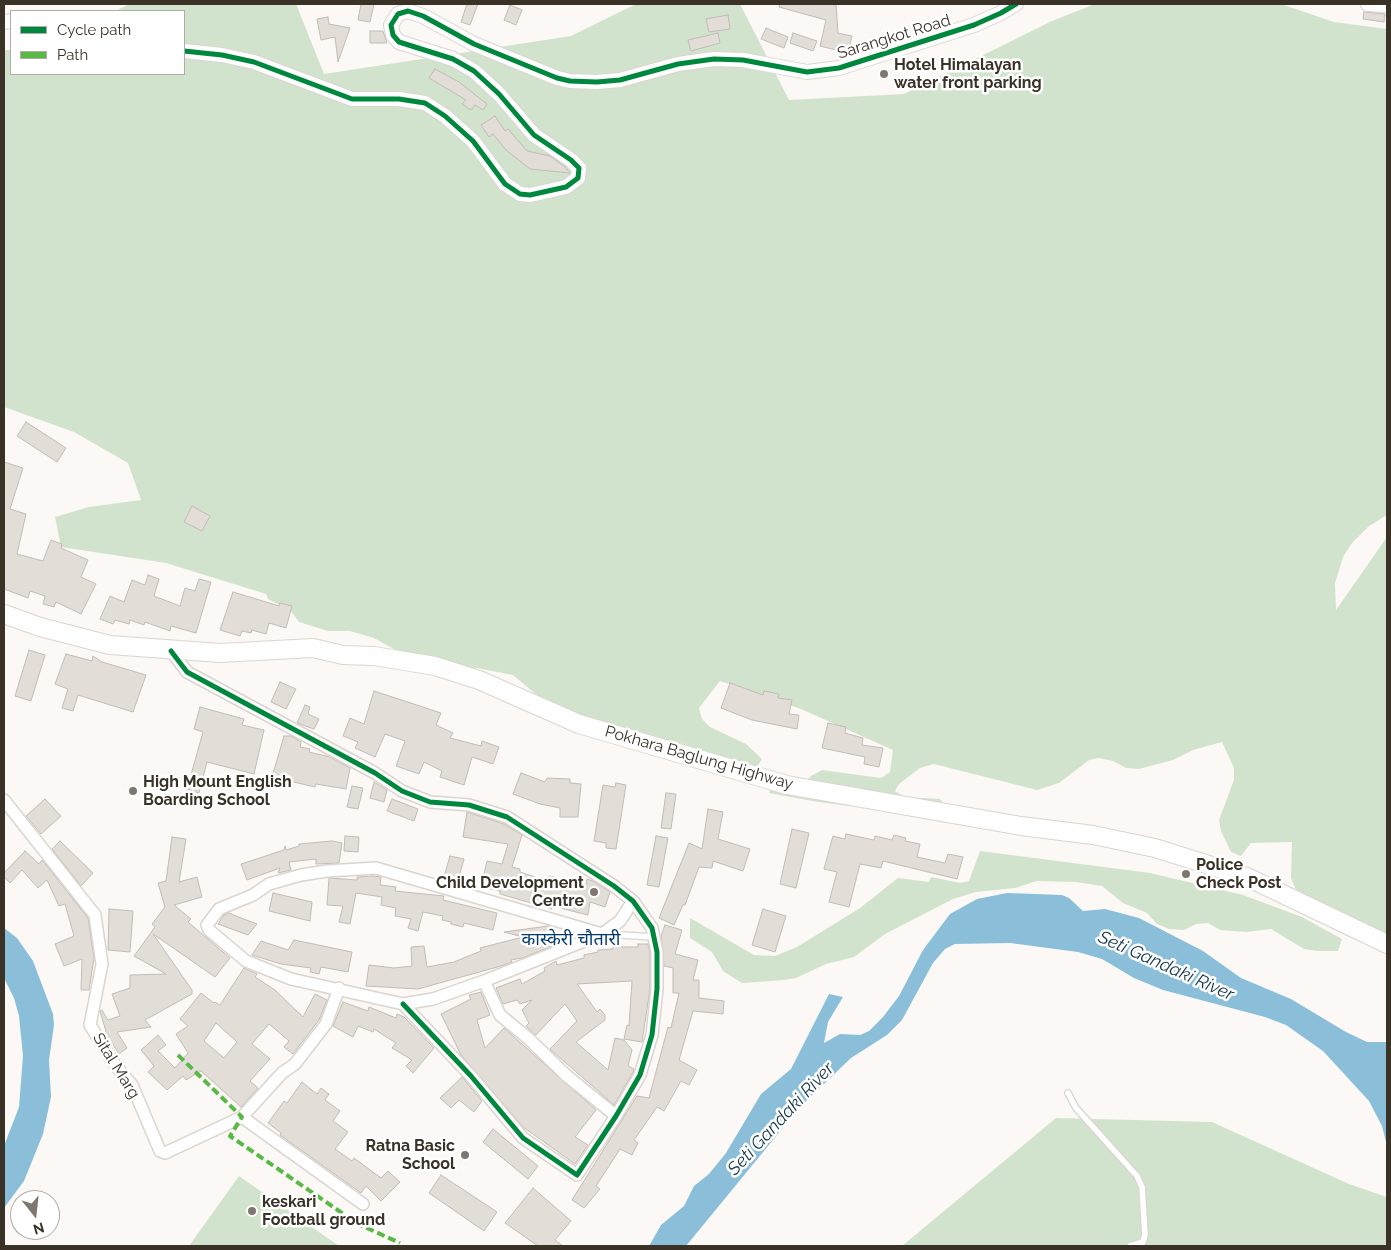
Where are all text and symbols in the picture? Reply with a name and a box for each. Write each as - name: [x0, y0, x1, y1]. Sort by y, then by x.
- legend: [10, 10, 185, 75]
- street label: Sarangkot Road: [835, 11, 953, 63]
- text: Cycle path: [57, 21, 131, 39]
- text: Path: [57, 46, 88, 64]
- place label: Hotel Himalayan water front parking: [894, 55, 1042, 93]
- marker: Hotel Himalayan water front parking: [878, 68, 890, 80]
- street label: Pokhara Baglung Highway: [603, 722, 795, 794]
- place label: High Mount English Boarding School: [143, 772, 292, 810]
- marker: High Mount English Boarding School: [127, 785, 139, 797]
- place label: Police Check Post: [1196, 855, 1282, 893]
- marker: Police Check Post: [1180, 868, 1192, 880]
- place label: Child Development Centre: [436, 873, 584, 911]
- marker: Child Development Centre: [588, 886, 600, 898]
- water label: Seti Gandaki River: [1095, 926, 1237, 1006]
- district label: कास्केरी चौतारी: [522, 929, 620, 951]
- street label: Sital Marg: [88, 1030, 144, 1102]
- water label: Seti Gandaki River: [723, 1058, 839, 1180]
- place label: Ratna Basic School: [366, 1136, 455, 1174]
- marker: Ratna Basic School: [459, 1149, 471, 1161]
- north arrow: [10, 1190, 60, 1240]
- place label: keskari Football ground: [262, 1192, 385, 1230]
- marker: keskari Football ground: [246, 1205, 258, 1217]
- text: N: [32, 1219, 46, 1238]

